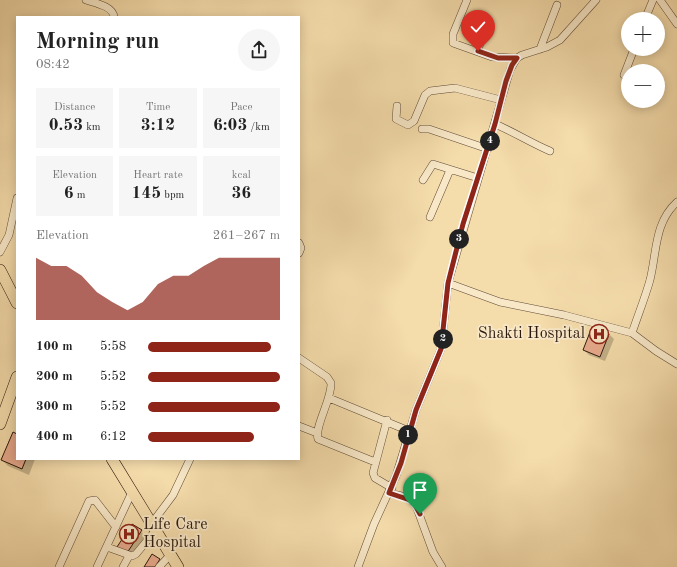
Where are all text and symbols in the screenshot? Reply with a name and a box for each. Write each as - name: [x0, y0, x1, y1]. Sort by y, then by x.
- pin: [461, 10, 495, 51]
- map controls: [621, 12, 665, 108]
- button: +: [621, 12, 665, 56]
- icon: check: [467, 16, 489, 38]
- button: share: [238, 29, 280, 71]
- text: Morning run: [36, 31, 159, 53]
- text: 08:42: [36, 58, 70, 71]
- button: −: [621, 64, 665, 108]
- text: Distance: [54, 102, 95, 113]
- text: Time: [146, 102, 170, 113]
- text: Pace: [230, 102, 252, 113]
- text: 0.53: [49, 117, 83, 134]
- text: 3:12: [141, 117, 175, 134]
- text: 6:03: [213, 117, 247, 134]
- text: km: [83, 122, 101, 133]
- text: /km: [247, 122, 270, 133]
- pin: 4: [480, 131, 500, 151]
- text: 4: [487, 135, 493, 146]
- text: Elevation: [52, 170, 97, 181]
- text: Heart rate: [133, 170, 183, 181]
- text: kcal: [232, 170, 251, 181]
- text: 6: [64, 185, 74, 202]
- text: 145: [132, 185, 161, 202]
- text: 36: [231, 185, 251, 202]
- text: m: [74, 190, 86, 201]
- text: bpm: [161, 190, 184, 201]
- text: Elevation: [36, 229, 89, 242]
- text: 261–267 m: [213, 229, 280, 242]
- pin: 3: [449, 229, 469, 249]
- text: 3: [456, 233, 462, 244]
- hospital icon: Shakti Hospital: [588, 323, 610, 345]
- place label: Shakti Hospital: [478, 326, 585, 342]
- pin: 2: [433, 329, 453, 349]
- text: 2: [440, 333, 446, 344]
- text: 100 m: [36, 340, 73, 353]
- text: 5:58: [100, 340, 126, 353]
- text: 200 m: [36, 370, 73, 383]
- text: 5:52: [100, 370, 126, 383]
- text: 300 m: [36, 400, 73, 413]
- text: 5:52: [100, 400, 126, 413]
- pin: 1: [398, 425, 418, 445]
- text: 1: [405, 429, 411, 440]
- text: 400 m: [36, 430, 73, 443]
- text: 6:12: [100, 430, 126, 443]
- pin: [403, 473, 437, 514]
- icon: arrive: [409, 479, 431, 501]
- place label: Life Care Hospital: [143, 517, 208, 551]
- hospital icon: Life Care Hospital: [118, 523, 140, 545]

